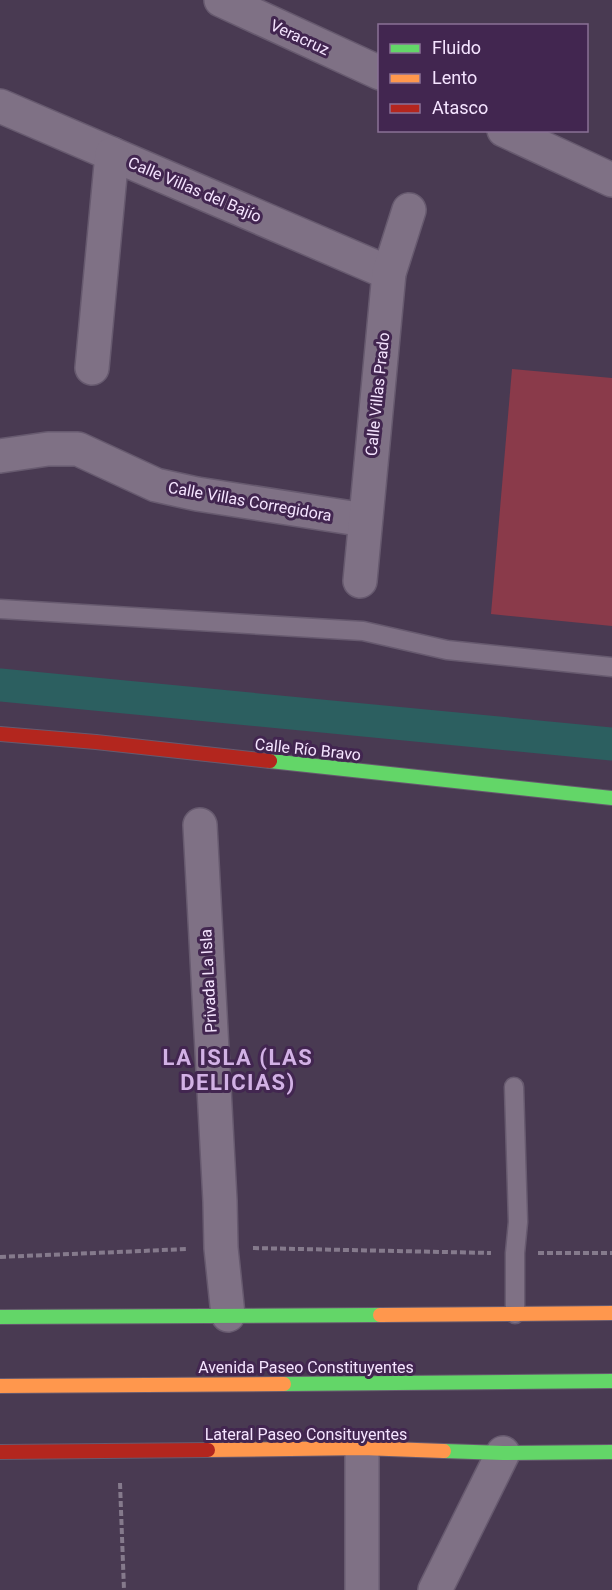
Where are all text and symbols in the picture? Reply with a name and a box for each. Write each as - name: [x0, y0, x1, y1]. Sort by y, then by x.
- street label: Veracruz: [267, 16, 332, 59]
- legend: [378, 24, 588, 132]
- text: Fluido: [432, 37, 481, 58]
- text: Lento: [432, 67, 477, 88]
- text: Atasco: [432, 97, 488, 118]
- street label: Calle Villas del Bajío: [125, 153, 264, 226]
- street label: Calle Villas Prado: [362, 331, 393, 457]
- street label: Calle Villas Corregidora: [167, 478, 333, 525]
- street label: Calle Río Bravo: [254, 734, 362, 765]
- street label: Privada La Isla: [196, 929, 221, 1033]
- district label: LA ISLA (LAS DELICIAS): [163, 1045, 313, 1095]
- street label: Avenida Paseo Constituyentes: [198, 1358, 414, 1377]
- street label: Lateral Paseo Consituyentes: [205, 1425, 407, 1444]

